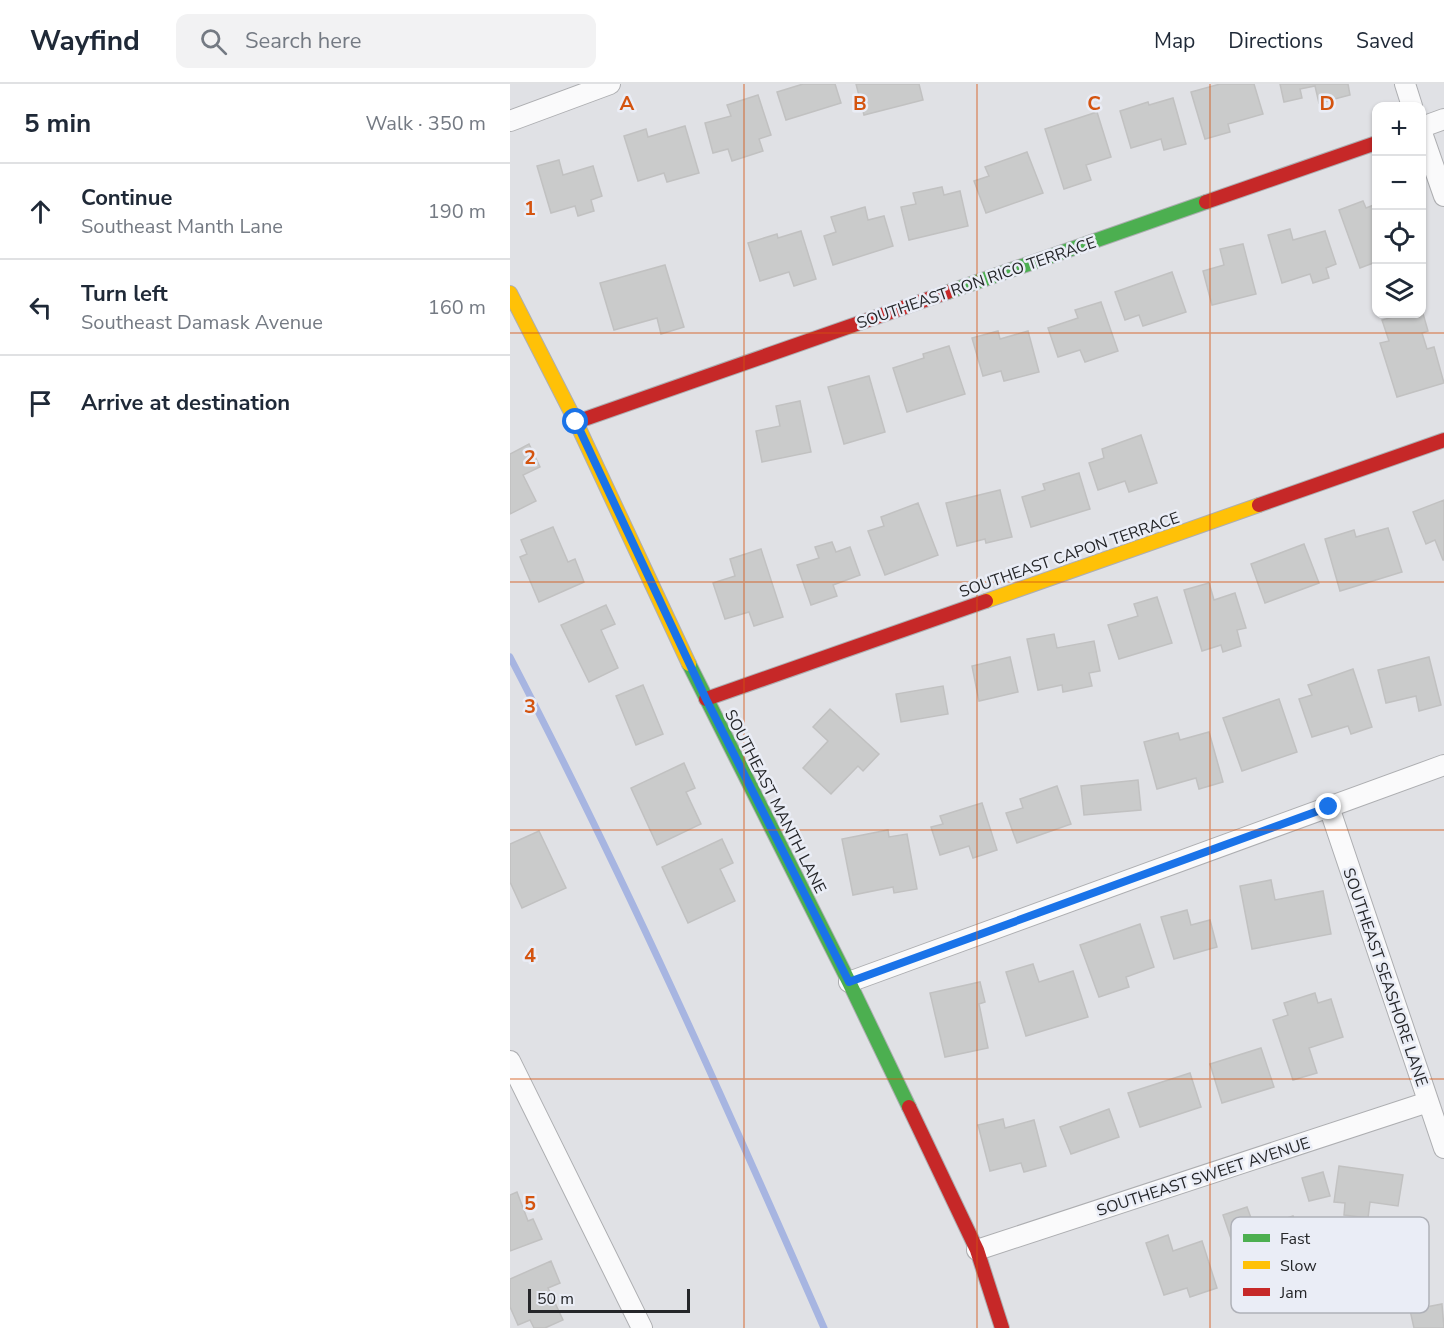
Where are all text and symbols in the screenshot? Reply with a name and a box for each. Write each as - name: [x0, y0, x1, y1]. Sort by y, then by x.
- search box: [176, 14, 596, 68]
- text: Wayfind: [30, 22, 140, 60]
- icon: search: [197, 25, 230, 58]
- text: Search here: [245, 26, 362, 56]
- text: Map: [1154, 27, 1195, 55]
- text: Directions: [1228, 27, 1323, 55]
- text: Saved: [1356, 27, 1414, 55]
- text: A: [620, 90, 635, 117]
- text: B: [853, 90, 867, 117]
- text: C: [1087, 90, 1101, 117]
- text: D: [1319, 90, 1335, 117]
- map controls: [1372, 102, 1426, 318]
- button: +: [1372, 102, 1426, 156]
- text: 5 min: [24, 106, 91, 141]
- text: Walk · 350 m: [366, 110, 486, 137]
- button: −: [1372, 156, 1426, 210]
- text: Continue: [81, 183, 172, 213]
- icon: ahead: [24, 195, 57, 228]
- text: 1: [524, 195, 536, 222]
- text: 190 m: [428, 198, 486, 225]
- button: locate: [1372, 210, 1426, 264]
- text: Southeast Manth Lane: [81, 213, 283, 240]
- street label: SOUTHEAST RON RICO TERRACE: [854, 232, 1099, 334]
- button: layers: [1372, 264, 1426, 318]
- text: Turn left: [81, 279, 168, 309]
- icon: left: [24, 291, 57, 324]
- text: 160 m: [428, 294, 486, 321]
- text: Southeast Damask Avenue: [81, 309, 323, 336]
- icon: arrive: [24, 387, 57, 420]
- text: Arrive at destination: [81, 388, 290, 418]
- route start: [562, 408, 588, 434]
- text: 2: [524, 444, 536, 471]
- street label: SOUTHEAST CAPON TERRACE: [956, 507, 1182, 603]
- text: 3: [524, 693, 536, 720]
- street label: SOUTHEAST MANTH LANE: [719, 706, 831, 897]
- route end: [1315, 793, 1341, 819]
- street label: SOUTHEAST SEASHORE LANE: [1337, 865, 1433, 1090]
- text: 4: [524, 942, 536, 969]
- street label: SOUTHEAST SWEET AVENUE: [1094, 1132, 1313, 1222]
- text: 5: [524, 1190, 536, 1217]
- legend: [1231, 1217, 1429, 1313]
- text: Fast: [1280, 1228, 1311, 1250]
- text: Slow: [1280, 1255, 1317, 1277]
- text: Jam: [1279, 1282, 1307, 1304]
- scale bar: [528, 1286, 690, 1314]
- text: 50 m: [537, 1288, 574, 1310]

